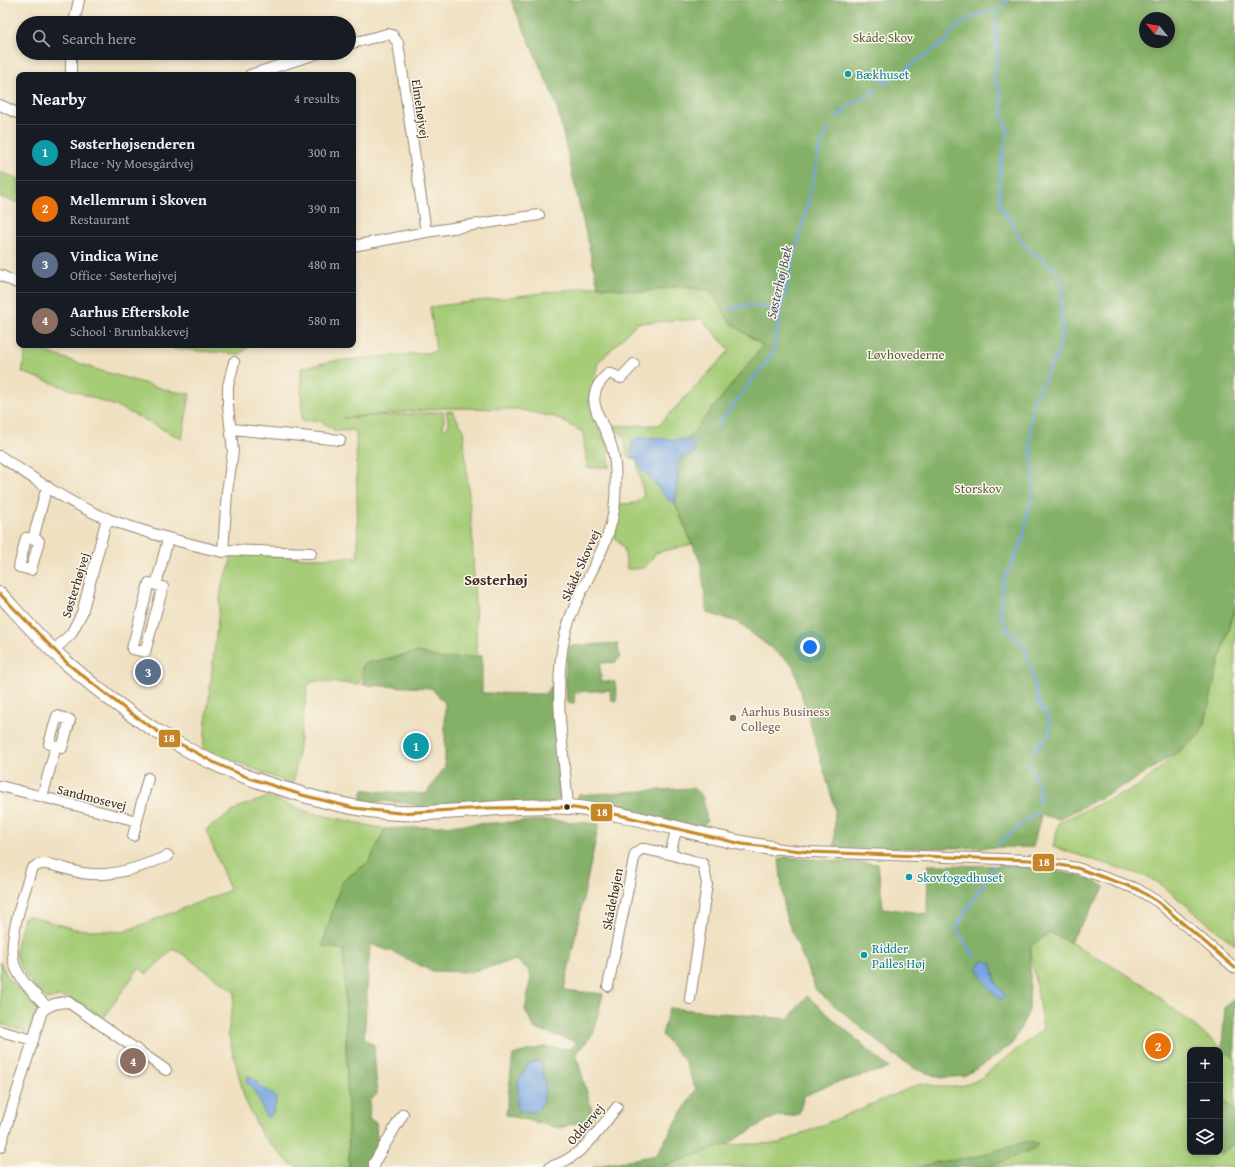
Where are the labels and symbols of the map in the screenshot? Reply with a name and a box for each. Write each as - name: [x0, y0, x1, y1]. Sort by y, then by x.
- north arrow: [1139, 12, 1175, 48]
- park label: Skåde Skov: [853, 28, 914, 47]
- place label: Bækhuset: [856, 65, 910, 84]
- marker: Bækhuset: [843, 69, 853, 79]
- street label: Elmehøjvej: [407, 78, 434, 140]
- water label: Søsterhøj Bæk: [761, 243, 797, 321]
- park label: Løvhovederne: [867, 345, 945, 364]
- park label: Storskov: [954, 479, 1002, 498]
- street label: Skåde Skovvej: [556, 526, 605, 604]
- street label: Søsterhøjvej: [57, 550, 94, 620]
- district label: Søsterhøj: [464, 569, 528, 590]
- your location: [800, 637, 820, 657]
- pin: 3: [135, 657, 161, 687]
- place label: Aarhus Business College: [741, 702, 830, 736]
- marker: Aarhus Business College: [728, 713, 738, 723]
- line badge: 18: [158, 729, 181, 748]
- text: 18: [163, 730, 175, 746]
- pin: 1: [403, 731, 429, 761]
- street label: Sandmosevej: [55, 780, 129, 815]
- unlabelled marker: [562, 802, 572, 812]
- line badge: 18: [590, 803, 613, 822]
- text: 18: [596, 804, 608, 820]
- line badge: 18: [1032, 853, 1055, 872]
- text: 18: [1038, 854, 1050, 870]
- street label: Skådehøjen: [597, 866, 628, 932]
- place label: Skovfogedhuset: [917, 868, 1003, 887]
- marker: Skovfogedhuset: [904, 872, 914, 882]
- place label: Ridder Palles Høj: [872, 939, 925, 973]
- marker: Ridder Palles Høj: [859, 950, 869, 960]
- pin: 2: [1145, 1031, 1171, 1061]
- pin: 4: [120, 1046, 146, 1076]
- street label: Oddervej: [562, 1100, 609, 1149]

